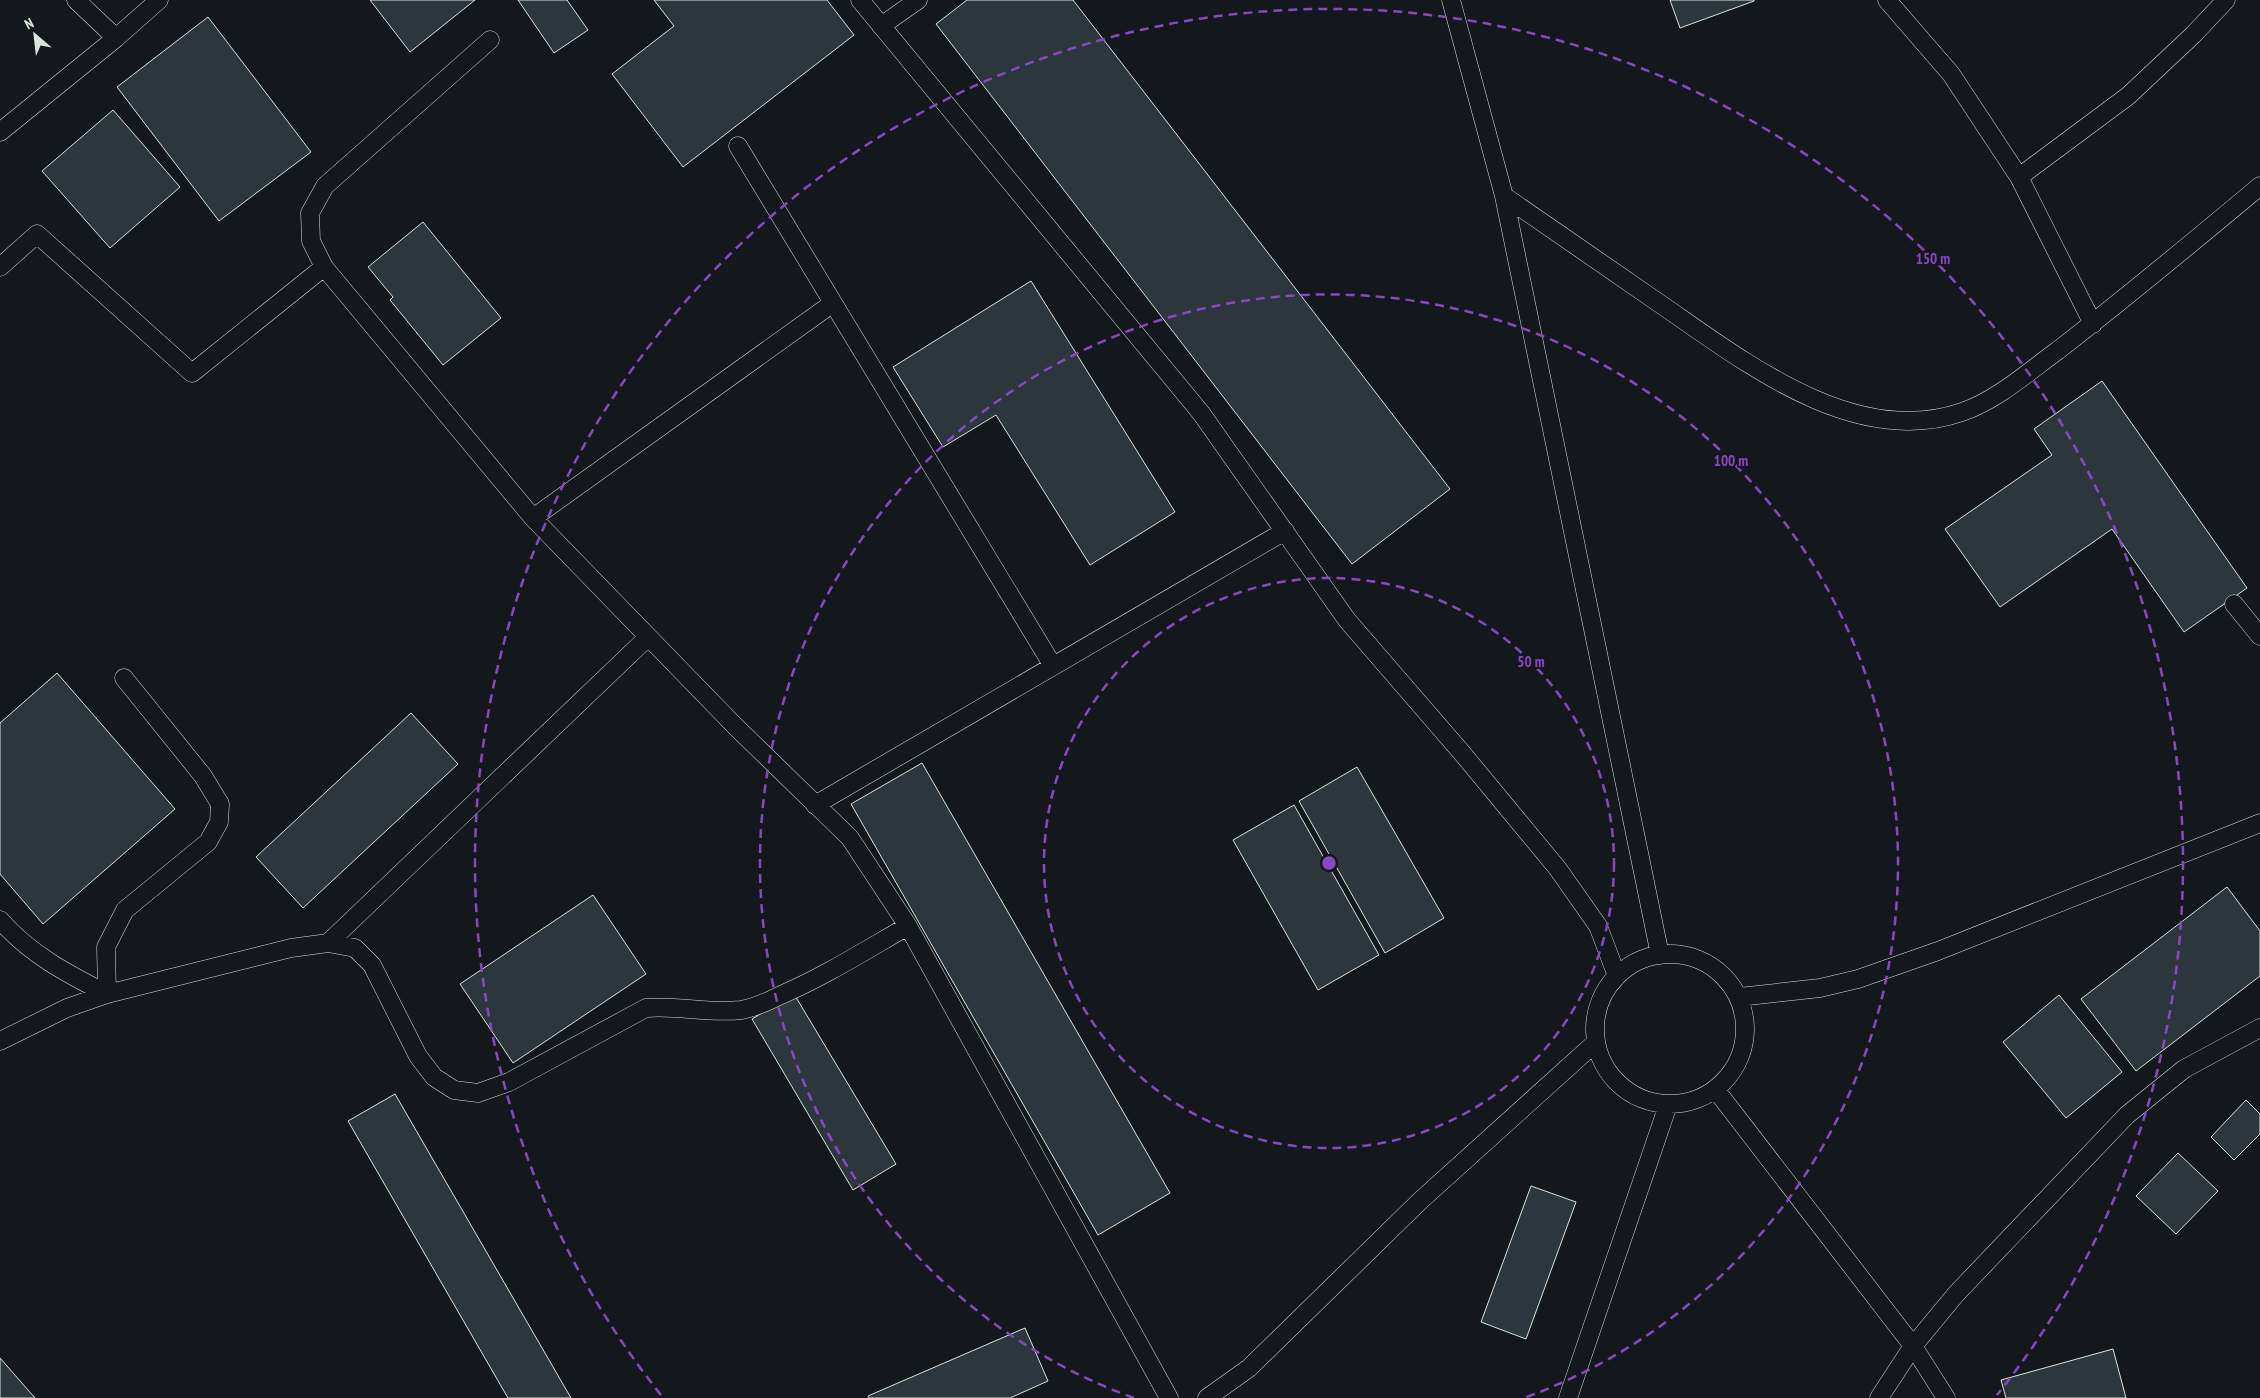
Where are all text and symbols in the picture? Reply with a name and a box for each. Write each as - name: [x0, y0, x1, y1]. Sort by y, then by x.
- north arrow: [10, 10, 60, 60]
- text: N: [21, 14, 36, 33]
- text: 150 m: [1916, 249, 1950, 268]
- text: 100 m: [1714, 451, 1748, 470]
- text: 50 m: [1517, 652, 1545, 671]
- centre of rings: [1320, 854, 1338, 872]

